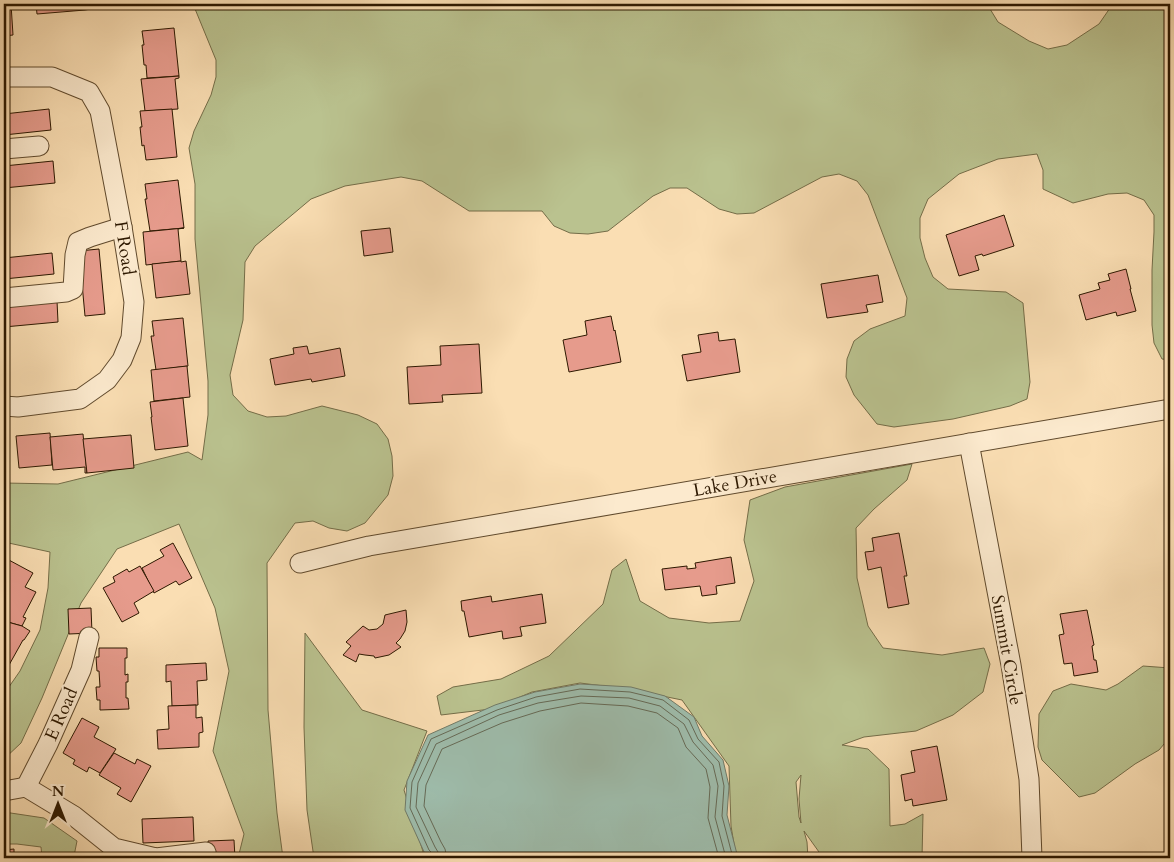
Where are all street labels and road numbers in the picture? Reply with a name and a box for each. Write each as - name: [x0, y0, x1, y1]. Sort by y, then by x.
- street label: F Road: [108, 219, 141, 277]
- street label: Lake Drive: [691, 464, 779, 503]
- street label: Summit Circle: [985, 593, 1028, 707]
- street label: E Road: [39, 683, 84, 745]

